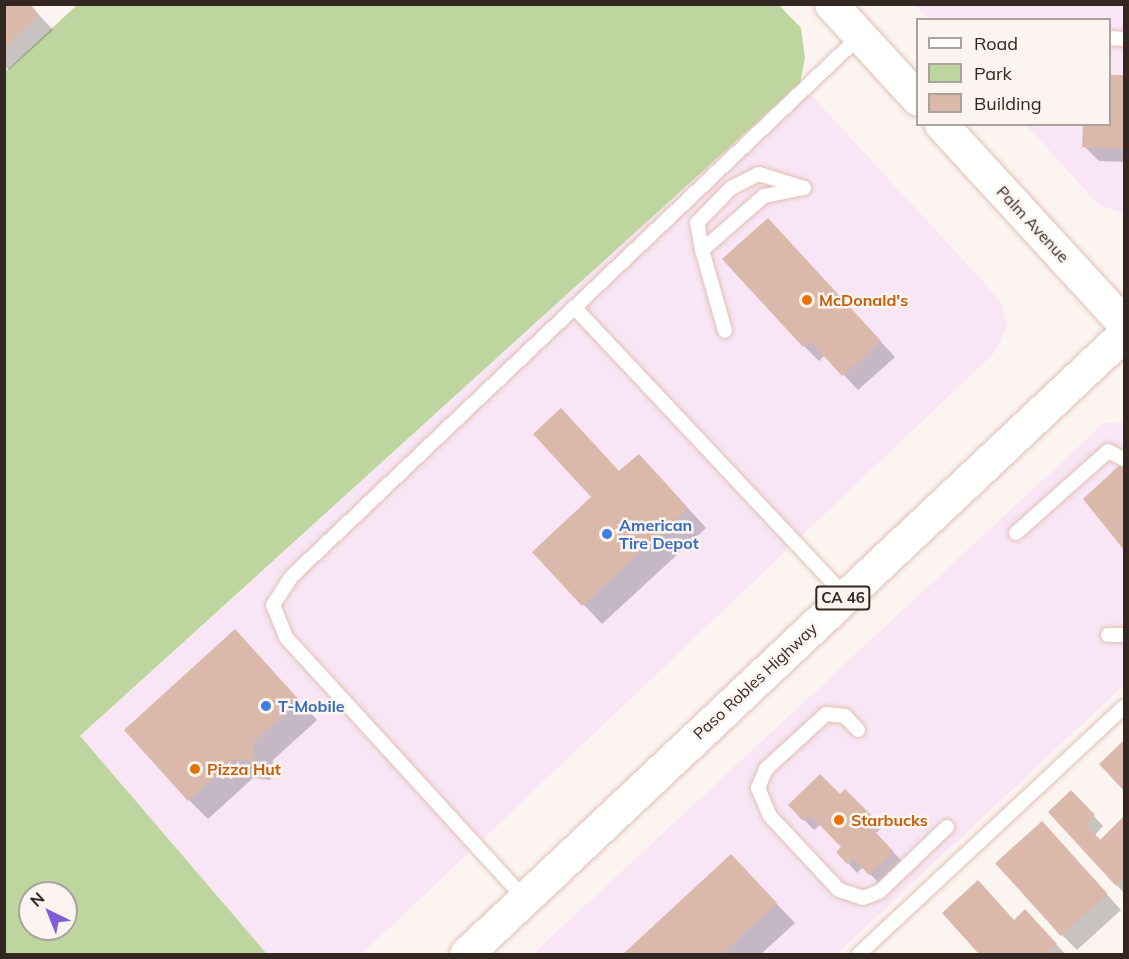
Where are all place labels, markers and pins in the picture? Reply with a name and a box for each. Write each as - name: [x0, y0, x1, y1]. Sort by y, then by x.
- place label: McDonald's: [819, 290, 908, 310]
- marker: McDonald's: [800, 293, 814, 307]
- place label: American Tire Depot: [619, 515, 699, 553]
- marker: American Tire Depot: [600, 527, 614, 541]
- place label: T-Mobile: [278, 696, 345, 716]
- marker: T-Mobile: [259, 699, 273, 713]
- place label: Pizza Hut: [207, 759, 281, 779]
- marker: Pizza Hut: [188, 762, 202, 776]
- place label: Starbucks: [851, 810, 928, 830]
- marker: Starbucks: [832, 813, 846, 827]

